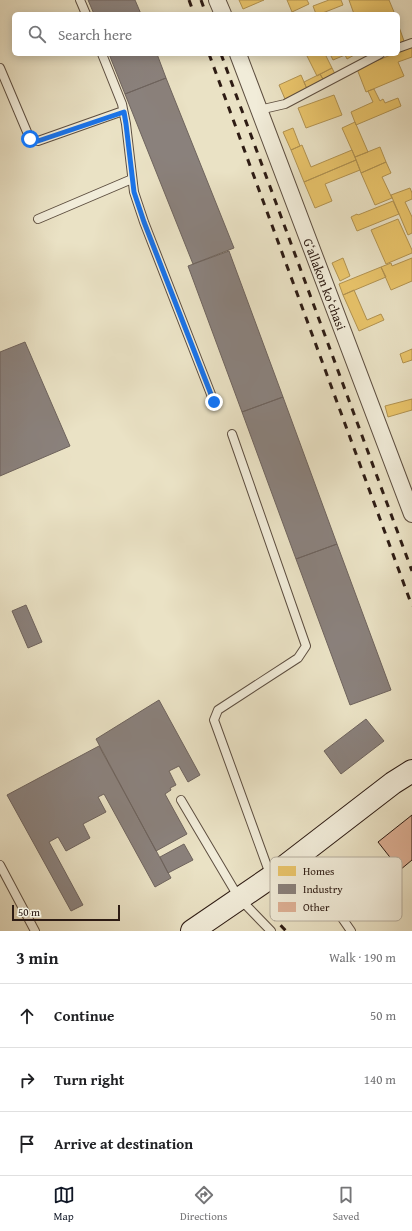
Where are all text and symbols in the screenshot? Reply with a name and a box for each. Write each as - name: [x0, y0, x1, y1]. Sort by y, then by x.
- search box: [12, 12, 400, 56]
- icon: search: [26, 23, 48, 45]
- text: Search here: [58, 24, 132, 45]
- route start: [21, 130, 39, 148]
- street label: Gʻallakon koʻchasi: [298, 235, 351, 333]
- route end: [205, 393, 223, 411]
- legend: [270, 857, 402, 921]
- text: Homes: [303, 863, 334, 879]
- text: Industry: [303, 881, 343, 897]
- text: Other: [303, 899, 330, 915]
- scale bar: [12, 903, 120, 922]
- text: 50 m: [18, 904, 40, 920]
- text: 3 min: [16, 945, 58, 970]
- text: Walk · 190 m: [329, 948, 396, 967]
- icon: ahead: [16, 1005, 38, 1027]
- text: Continue: [54, 1005, 115, 1026]
- text: 50 m: [370, 1006, 396, 1025]
- icon: right: [16, 1069, 38, 1091]
- text: Turn right: [54, 1069, 125, 1090]
- text: 140 m: [364, 1070, 396, 1089]
- icon: arrive: [16, 1133, 38, 1155]
- text: Arrive at destination: [54, 1133, 193, 1154]
- tab: Map: [53, 1184, 75, 1224]
- tab: Directions: [180, 1184, 227, 1224]
- tab: Saved: [333, 1184, 359, 1224]

